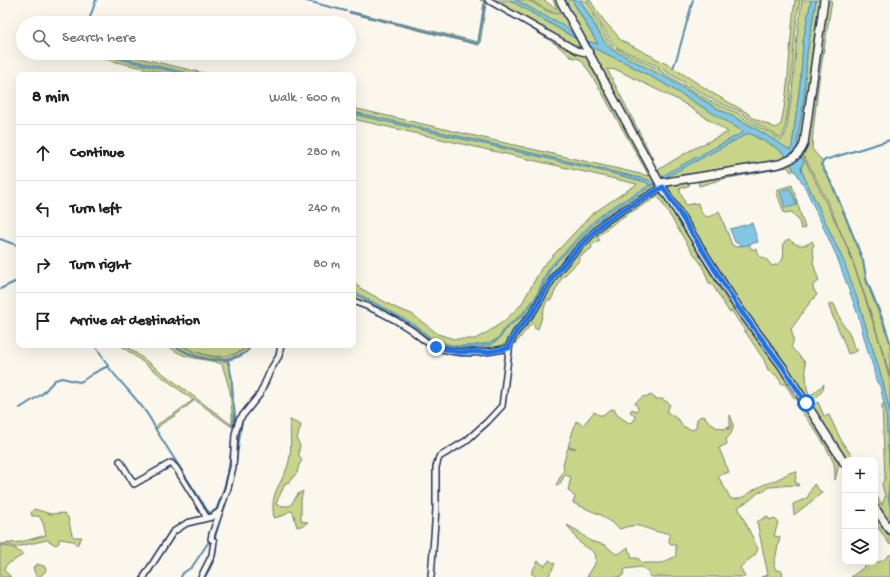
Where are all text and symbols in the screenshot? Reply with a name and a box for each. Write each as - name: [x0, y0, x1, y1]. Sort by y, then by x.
- search box: [16, 16, 356, 60]
- icon: search: [30, 27, 52, 49]
- text: Search here: [62, 29, 136, 47]
- text: 8 min: [32, 88, 69, 108]
- text: Walk · 600 m: [269, 91, 340, 106]
- icon: ahead: [32, 142, 54, 164]
- text: Continue: [70, 144, 124, 162]
- text: 280 m: [307, 145, 340, 160]
- icon: left: [32, 198, 54, 220]
- text: Turn left: [70, 200, 121, 218]
- text: 240 m: [308, 201, 340, 216]
- icon: right: [32, 254, 54, 276]
- text: Turn right: [70, 256, 130, 274]
- text: 80 m: [313, 257, 340, 272]
- icon: arrive: [32, 310, 54, 332]
- text: Arrive at destination: [70, 312, 200, 330]
- route end: [427, 338, 445, 356]
- route start: [797, 394, 815, 412]
- map controls: [842, 457, 878, 565]
- button: +: [842, 457, 878, 493]
- button: −: [842, 493, 878, 529]
- button: layers: [842, 529, 878, 565]

